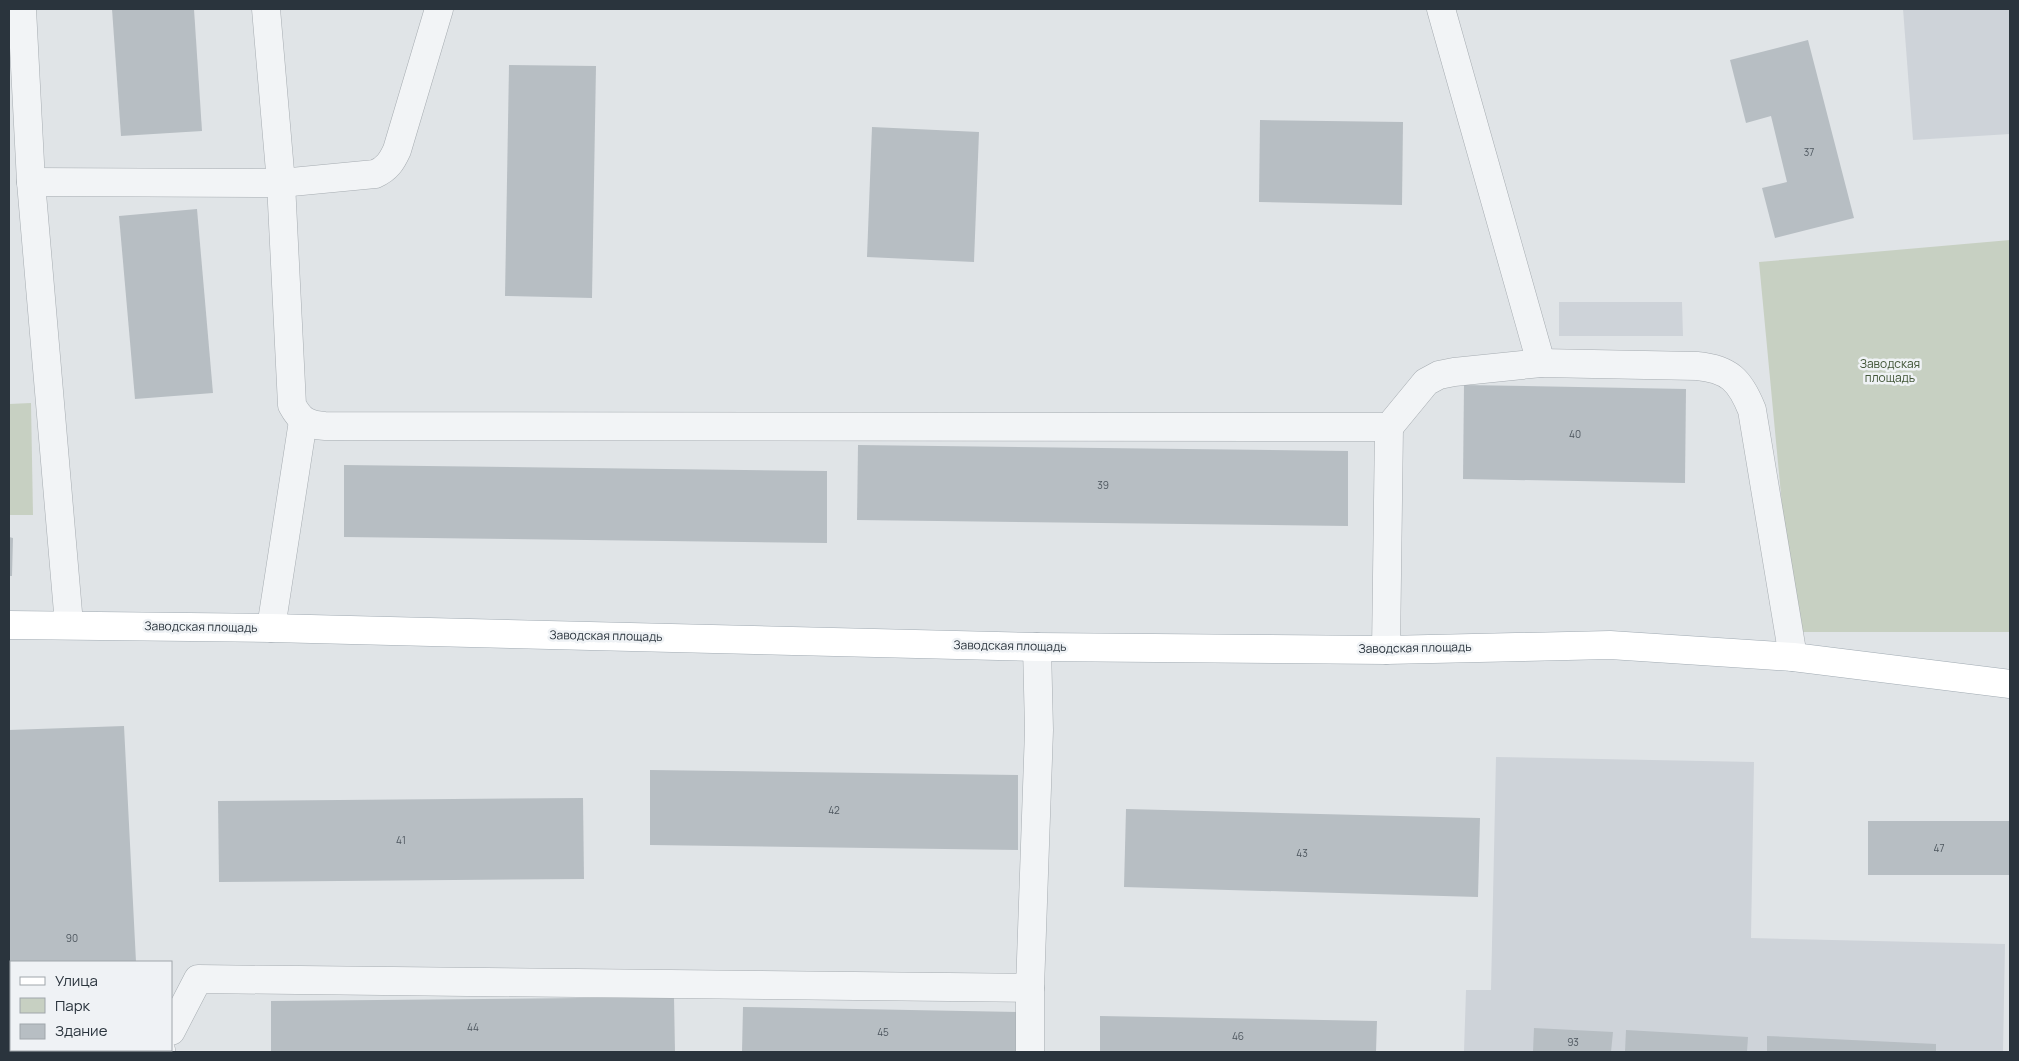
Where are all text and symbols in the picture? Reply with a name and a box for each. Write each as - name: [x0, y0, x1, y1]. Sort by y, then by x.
- house number: 37: [1804, 145, 1814, 159]
- park label: Заводская площадь: [1860, 355, 1920, 386]
- house number: 40: [1569, 427, 1581, 441]
- house number: 39: [1097, 478, 1109, 492]
- street label: Заводская площадь: [144, 617, 258, 636]
- street label: Заводская площадь: [549, 626, 663, 645]
- street label: Заводская площадь: [953, 636, 1067, 655]
- street label: Заводская площадь: [1358, 638, 1472, 657]
- house number: 42: [828, 803, 840, 817]
- house number: 41: [396, 833, 406, 847]
- house number: 47: [1934, 841, 1944, 855]
- house number: 43: [1296, 846, 1308, 860]
- house number: 90: [66, 931, 78, 945]
- legend: [10, 961, 172, 1051]
- text: Улица: [55, 970, 98, 991]
- text: Парк: [55, 995, 91, 1016]
- text: Здание: [55, 1020, 108, 1041]
- house number: 44: [467, 1020, 479, 1034]
- house number: 45: [877, 1025, 889, 1039]
- house number: 46: [1232, 1029, 1244, 1043]
- house number: 93: [1567, 1035, 1579, 1049]

